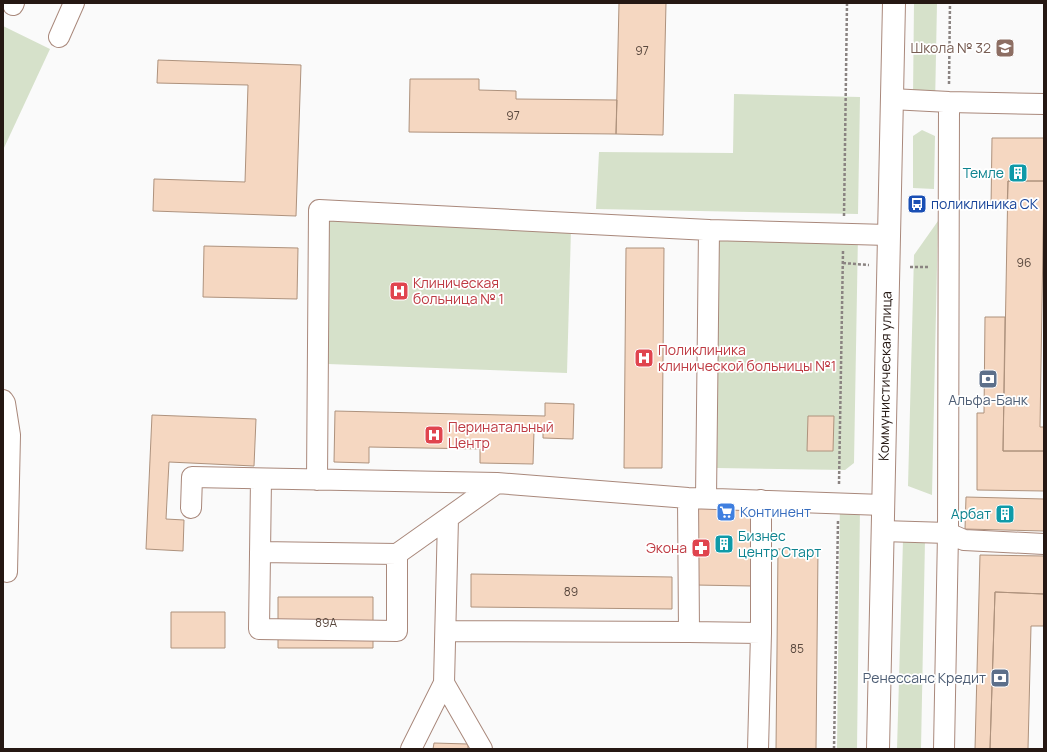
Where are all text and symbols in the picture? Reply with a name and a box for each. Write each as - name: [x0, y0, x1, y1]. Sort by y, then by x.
- school or university icon: Школа № 32: [994, 37, 1016, 59]
- place label: Школа № 32: [911, 38, 991, 57]
- house number: 97: [635, 42, 649, 59]
- house number: 97: [506, 107, 520, 124]
- building icon: Темле: [1007, 162, 1029, 184]
- place label: Темле: [963, 163, 1004, 182]
- bus stop icon: поликлиника СК: [906, 193, 928, 215]
- place label: поликлиника СК: [931, 194, 1039, 213]
- house number: 96: [1017, 254, 1031, 271]
- place label: Клиническая больница № 1: [413, 273, 504, 308]
- hospital icon: Клиническая больница № 1: [388, 280, 410, 302]
- street label: Коммунистическая улица: [874, 291, 895, 461]
- place label: Поликлиника клинической больницы №1: [658, 340, 836, 375]
- hospital icon: Поликлиника клинической больницы №1: [633, 347, 655, 369]
- bank icon: Альфа-Банк: [977, 368, 999, 390]
- place label: Альфа-Банк: [948, 390, 1029, 409]
- place label: Перинатальный Центр: [448, 417, 554, 452]
- hospital icon: Перинатальный Центр: [423, 424, 445, 446]
- supermarket icon: Континент: [715, 501, 737, 523]
- place label: Континент: [740, 502, 811, 521]
- building icon: Арбат: [994, 503, 1016, 525]
- place label: Арбат: [951, 504, 991, 523]
- place label: Бизнес центр Старт: [738, 526, 821, 561]
- building icon: Бизнес центр Старт: [713, 533, 735, 555]
- pharmacy icon: Экона: [690, 537, 712, 559]
- place label: Экона: [646, 538, 687, 557]
- house number: 89: [564, 583, 578, 600]
- house number: 89А: [315, 614, 337, 631]
- house number: 85: [790, 640, 804, 657]
- bank icon: Ренессанс Кредит: [989, 667, 1011, 689]
- place label: Ренессанс Кредит: [863, 668, 986, 687]

